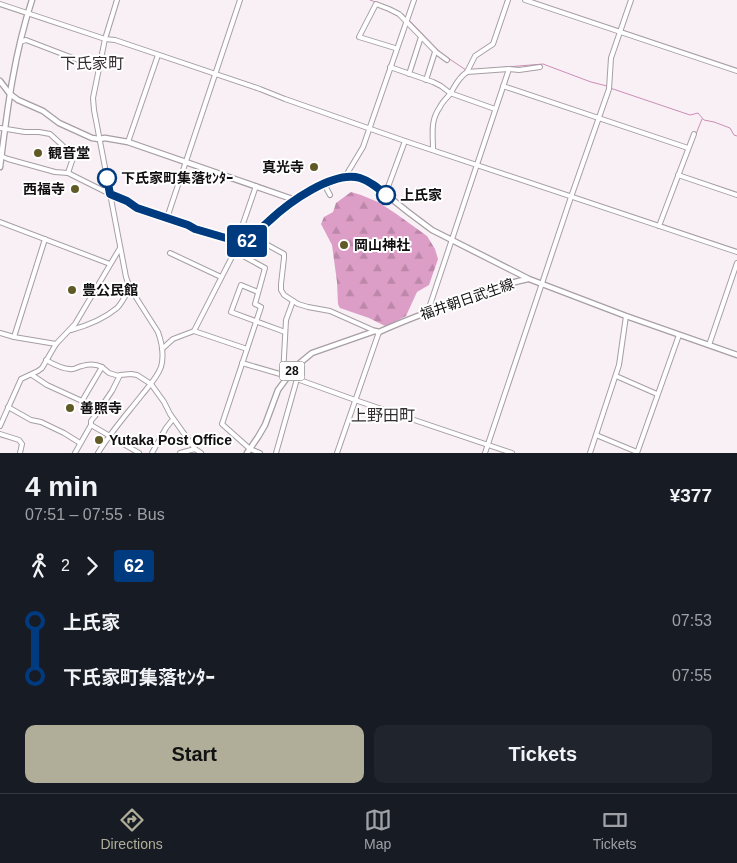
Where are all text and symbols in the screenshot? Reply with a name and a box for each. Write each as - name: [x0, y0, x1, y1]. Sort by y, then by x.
- district label: 下氏家町: [60, 55, 124, 72]
- place label: 観音堂: [48, 145, 90, 161]
- marker: 観音堂: [32, 147, 44, 159]
- place label: 真光寺: [262, 159, 304, 175]
- marker: 真光寺: [308, 161, 320, 173]
- marker: 下氏家町集落ｾﾝﾀｰ: [97, 168, 117, 188]
- place label: 下氏家町集落ｾﾝﾀｰ: [121, 170, 233, 186]
- place label: 西福寺: [23, 181, 65, 197]
- marker: 西福寺: [69, 183, 81, 195]
- marker: 上氏家: [376, 185, 396, 205]
- place label: 上氏家: [400, 187, 442, 203]
- line badge: 62: [224, 225, 270, 257]
- text: 62: [237, 231, 257, 251]
- place label: 岡山神社: [354, 237, 410, 253]
- marker: 岡山神社: [338, 239, 350, 251]
- street label: 福井朝日武生線: [418, 275, 516, 323]
- place label: 豊公民館: [82, 282, 138, 298]
- marker: 豊公民館: [66, 284, 78, 296]
- road number: 28: [280, 362, 304, 381]
- place label: 善照寺: [80, 400, 122, 416]
- marker: 善照寺: [64, 402, 76, 414]
- district label: 上野田町: [351, 407, 415, 424]
- place label: Yutaka Post Office: [109, 432, 232, 448]
- marker: Yutaka Post Office: [93, 434, 105, 446]
- text: 4 min: [25, 471, 98, 502]
- text: ¥377: [670, 485, 712, 506]
- text: 07:51 – 07:55 · Bus: [25, 506, 165, 523]
- icon: walk: [25, 552, 53, 580]
- icon: forward: [78, 552, 106, 580]
- text: 62: [124, 556, 144, 576]
- text: 2: [61, 557, 70, 574]
- text: 上氏家: [63, 612, 120, 633]
- text: 07:53: [672, 612, 712, 629]
- text: 下氏家町集落ｾﾝﾀｰ: [63, 667, 215, 688]
- text: 07:55: [672, 667, 712, 684]
- button: Start: [25, 725, 364, 783]
- button: Tickets: [374, 725, 712, 783]
- tab: Directions: [100, 806, 163, 852]
- tab: Map: [364, 806, 392, 852]
- tab: Tickets: [593, 806, 637, 852]

